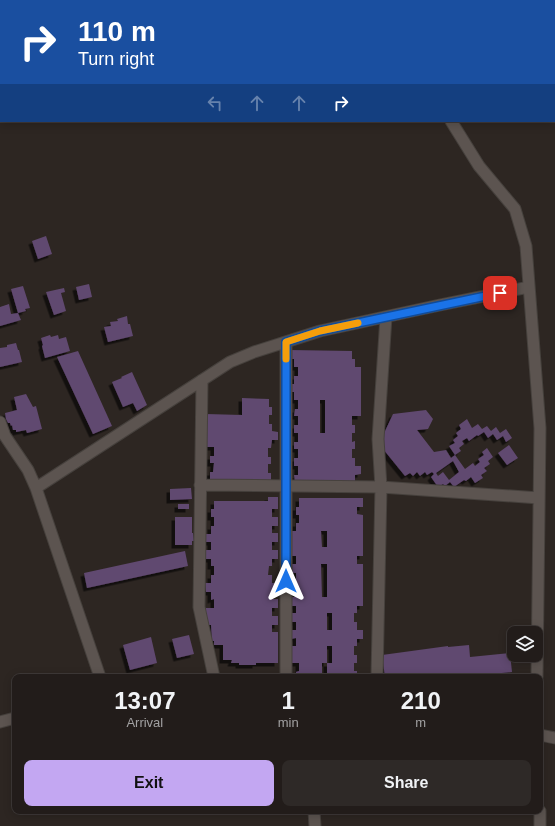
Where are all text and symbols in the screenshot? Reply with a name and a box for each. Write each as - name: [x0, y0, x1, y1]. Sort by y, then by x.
- icon: right: [12, 16, 64, 68]
- text: 110 m: [78, 16, 156, 47]
- text: Turn right: [78, 49, 154, 69]
- icon: left: [204, 92, 226, 114]
- icon: ahead: [246, 92, 268, 114]
- icon: ahead: [288, 92, 310, 114]
- icon: right: [330, 92, 352, 114]
- pin: [483, 276, 517, 310]
- icon: arrive: [489, 282, 511, 304]
- position arrow: [265, 560, 307, 602]
- map controls: [507, 626, 543, 662]
- button: layers: [507, 626, 543, 662]
- text: 13:07: [114, 687, 176, 714]
- text: 1: [281, 687, 295, 714]
- text: 210: [401, 687, 441, 714]
- text: Arrival: [126, 715, 163, 730]
- text: min: [278, 715, 299, 730]
- text: m: [415, 715, 426, 730]
- button: Exit: [24, 760, 274, 806]
- button: Share: [282, 760, 531, 806]

